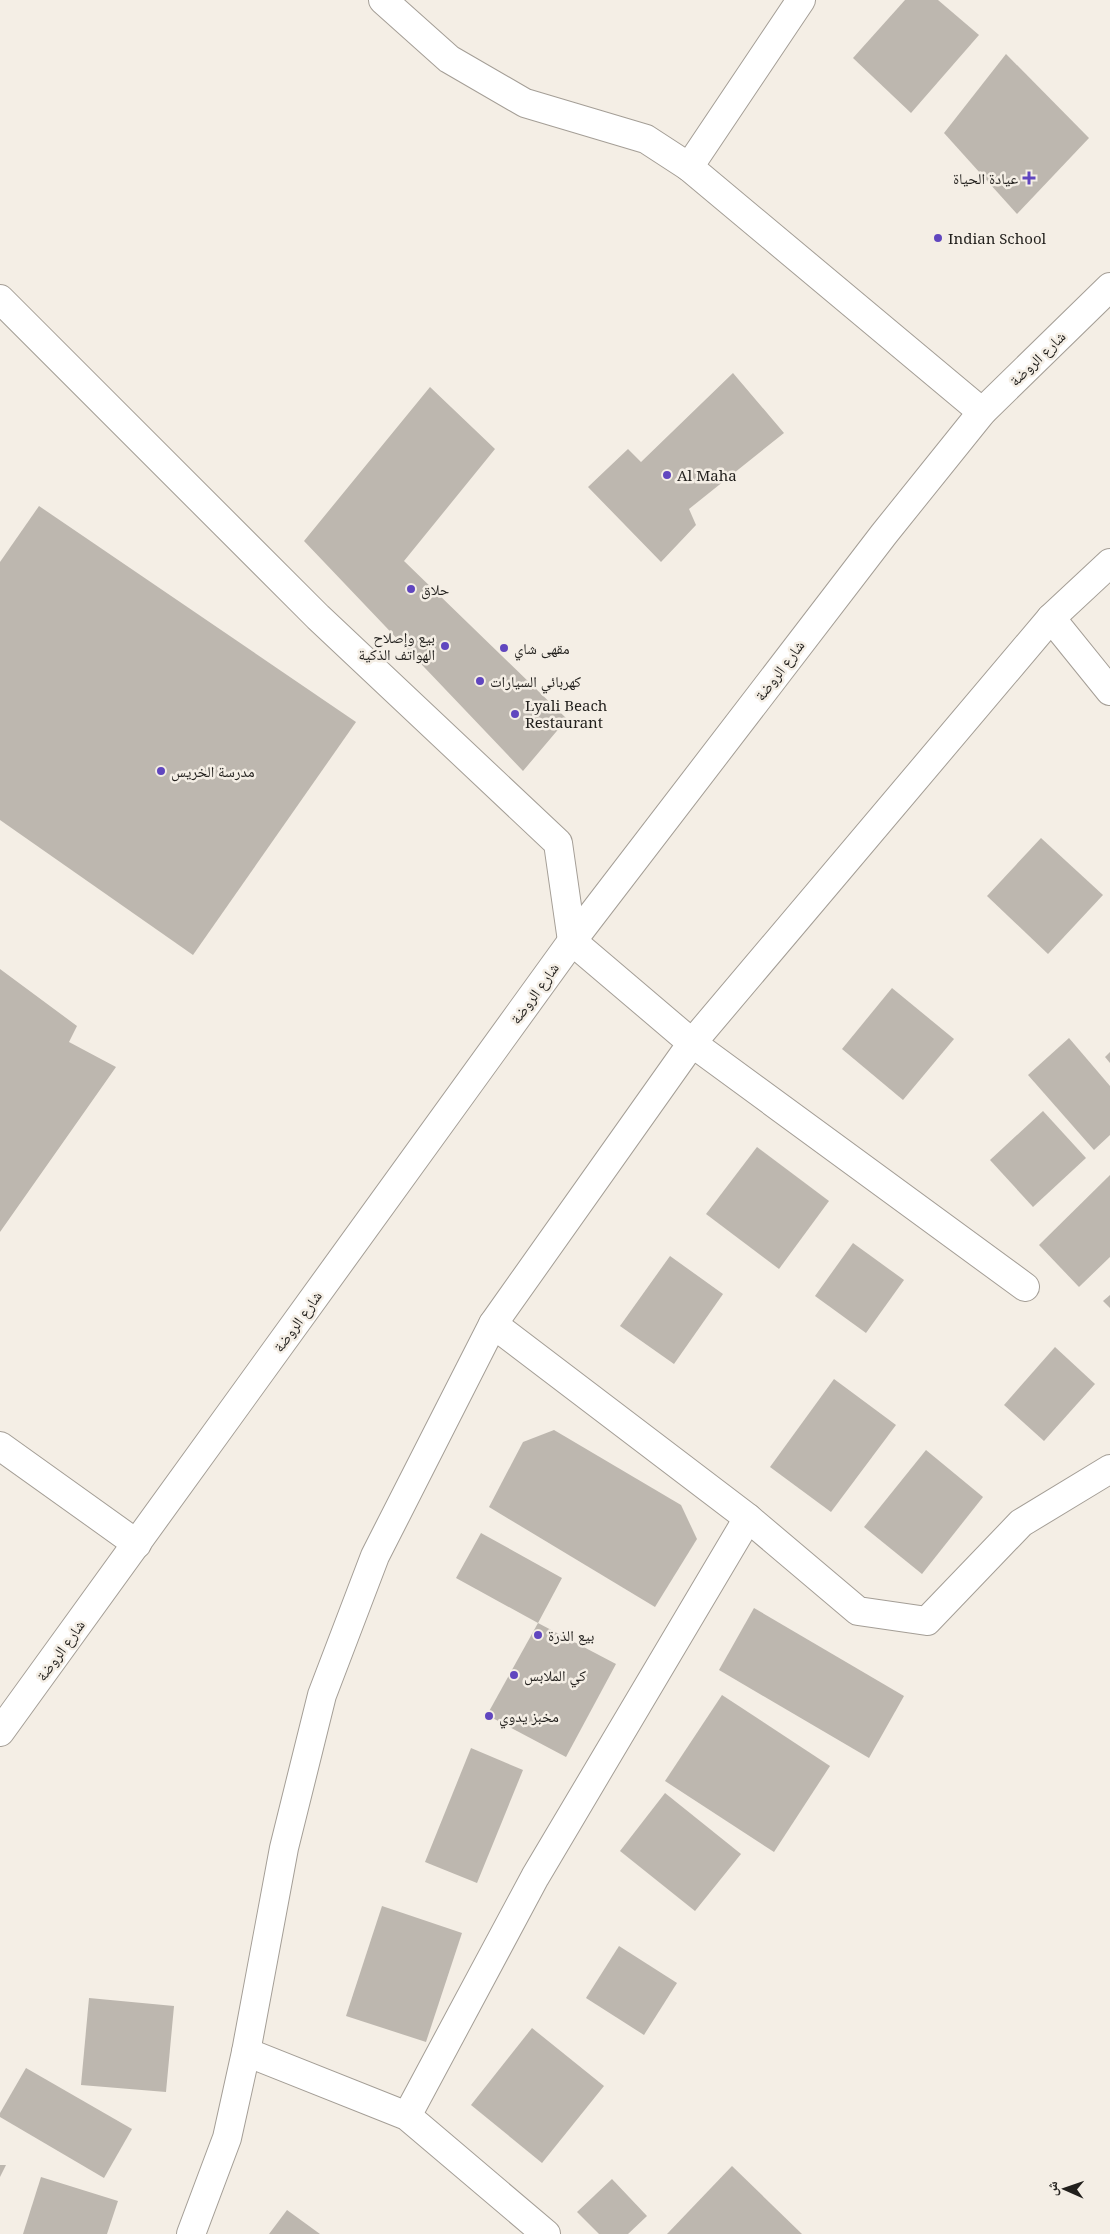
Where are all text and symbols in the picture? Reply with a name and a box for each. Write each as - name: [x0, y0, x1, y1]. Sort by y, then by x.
- place label: عيادة الحياة: [953, 168, 1018, 188]
- marker: عيادة الحياة: [1022, 171, 1036, 185]
- place label: Indian School: [948, 228, 1047, 248]
- marker: Indian School: [932, 232, 944, 244]
- street label: شارع الروضة: [1005, 326, 1070, 391]
- place label: Al Maha: [677, 465, 737, 485]
- marker: Al Maha: [661, 469, 673, 481]
- place label: حلاق: [421, 579, 450, 600]
- marker: حلاق: [405, 583, 417, 595]
- place label: بيع وإصلاح الهواتف الذكية: [358, 627, 435, 664]
- street label: شارع الروضة: [750, 636, 809, 705]
- place label: مقهى شاي: [514, 638, 570, 661]
- marker: بيع وإصلاح الهواتف الذكية: [439, 640, 451, 652]
- marker: مقهى شاي: [498, 642, 510, 654]
- place label: كهربائي السيارات: [490, 671, 581, 694]
- marker: كهربائي السيارات: [474, 675, 486, 687]
- place label: Lyali Beach Restaurant: [525, 695, 608, 732]
- marker: Lyali Beach Restaurant: [509, 708, 521, 720]
- place label: مدرسة الخريس: [171, 761, 255, 782]
- marker: مدرسة الخريس: [155, 765, 167, 777]
- street label: شارع الروضة: [505, 958, 564, 1028]
- street label: شارع الروضة: [268, 1286, 327, 1356]
- street label: شارع الروضة: [31, 1615, 90, 1685]
- place label: بيع الذرة: [548, 1625, 594, 1646]
- marker: بيع الذرة: [532, 1629, 544, 1641]
- place label: كي الملابس: [524, 1665, 586, 1688]
- marker: كي الملابس: [508, 1669, 520, 1681]
- place label: مخبز يدوي: [499, 1706, 559, 1729]
- marker: مخبز يدوي: [483, 1710, 495, 1722]
- north arrow: [1040, 2164, 1090, 2214]
- text: ش: [1042, 2181, 1061, 2196]

